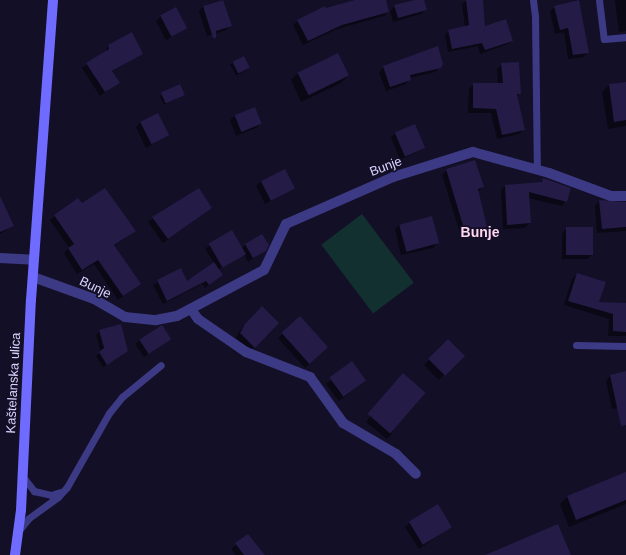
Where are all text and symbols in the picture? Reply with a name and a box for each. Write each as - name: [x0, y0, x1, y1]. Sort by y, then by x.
- street label: Bunje: [368, 154, 404, 180]
- district label: Bunje: [461, 224, 499, 240]
- street label: Bunje: [77, 274, 113, 302]
- street label: Kaštelanska ulica: [4, 332, 24, 434]

